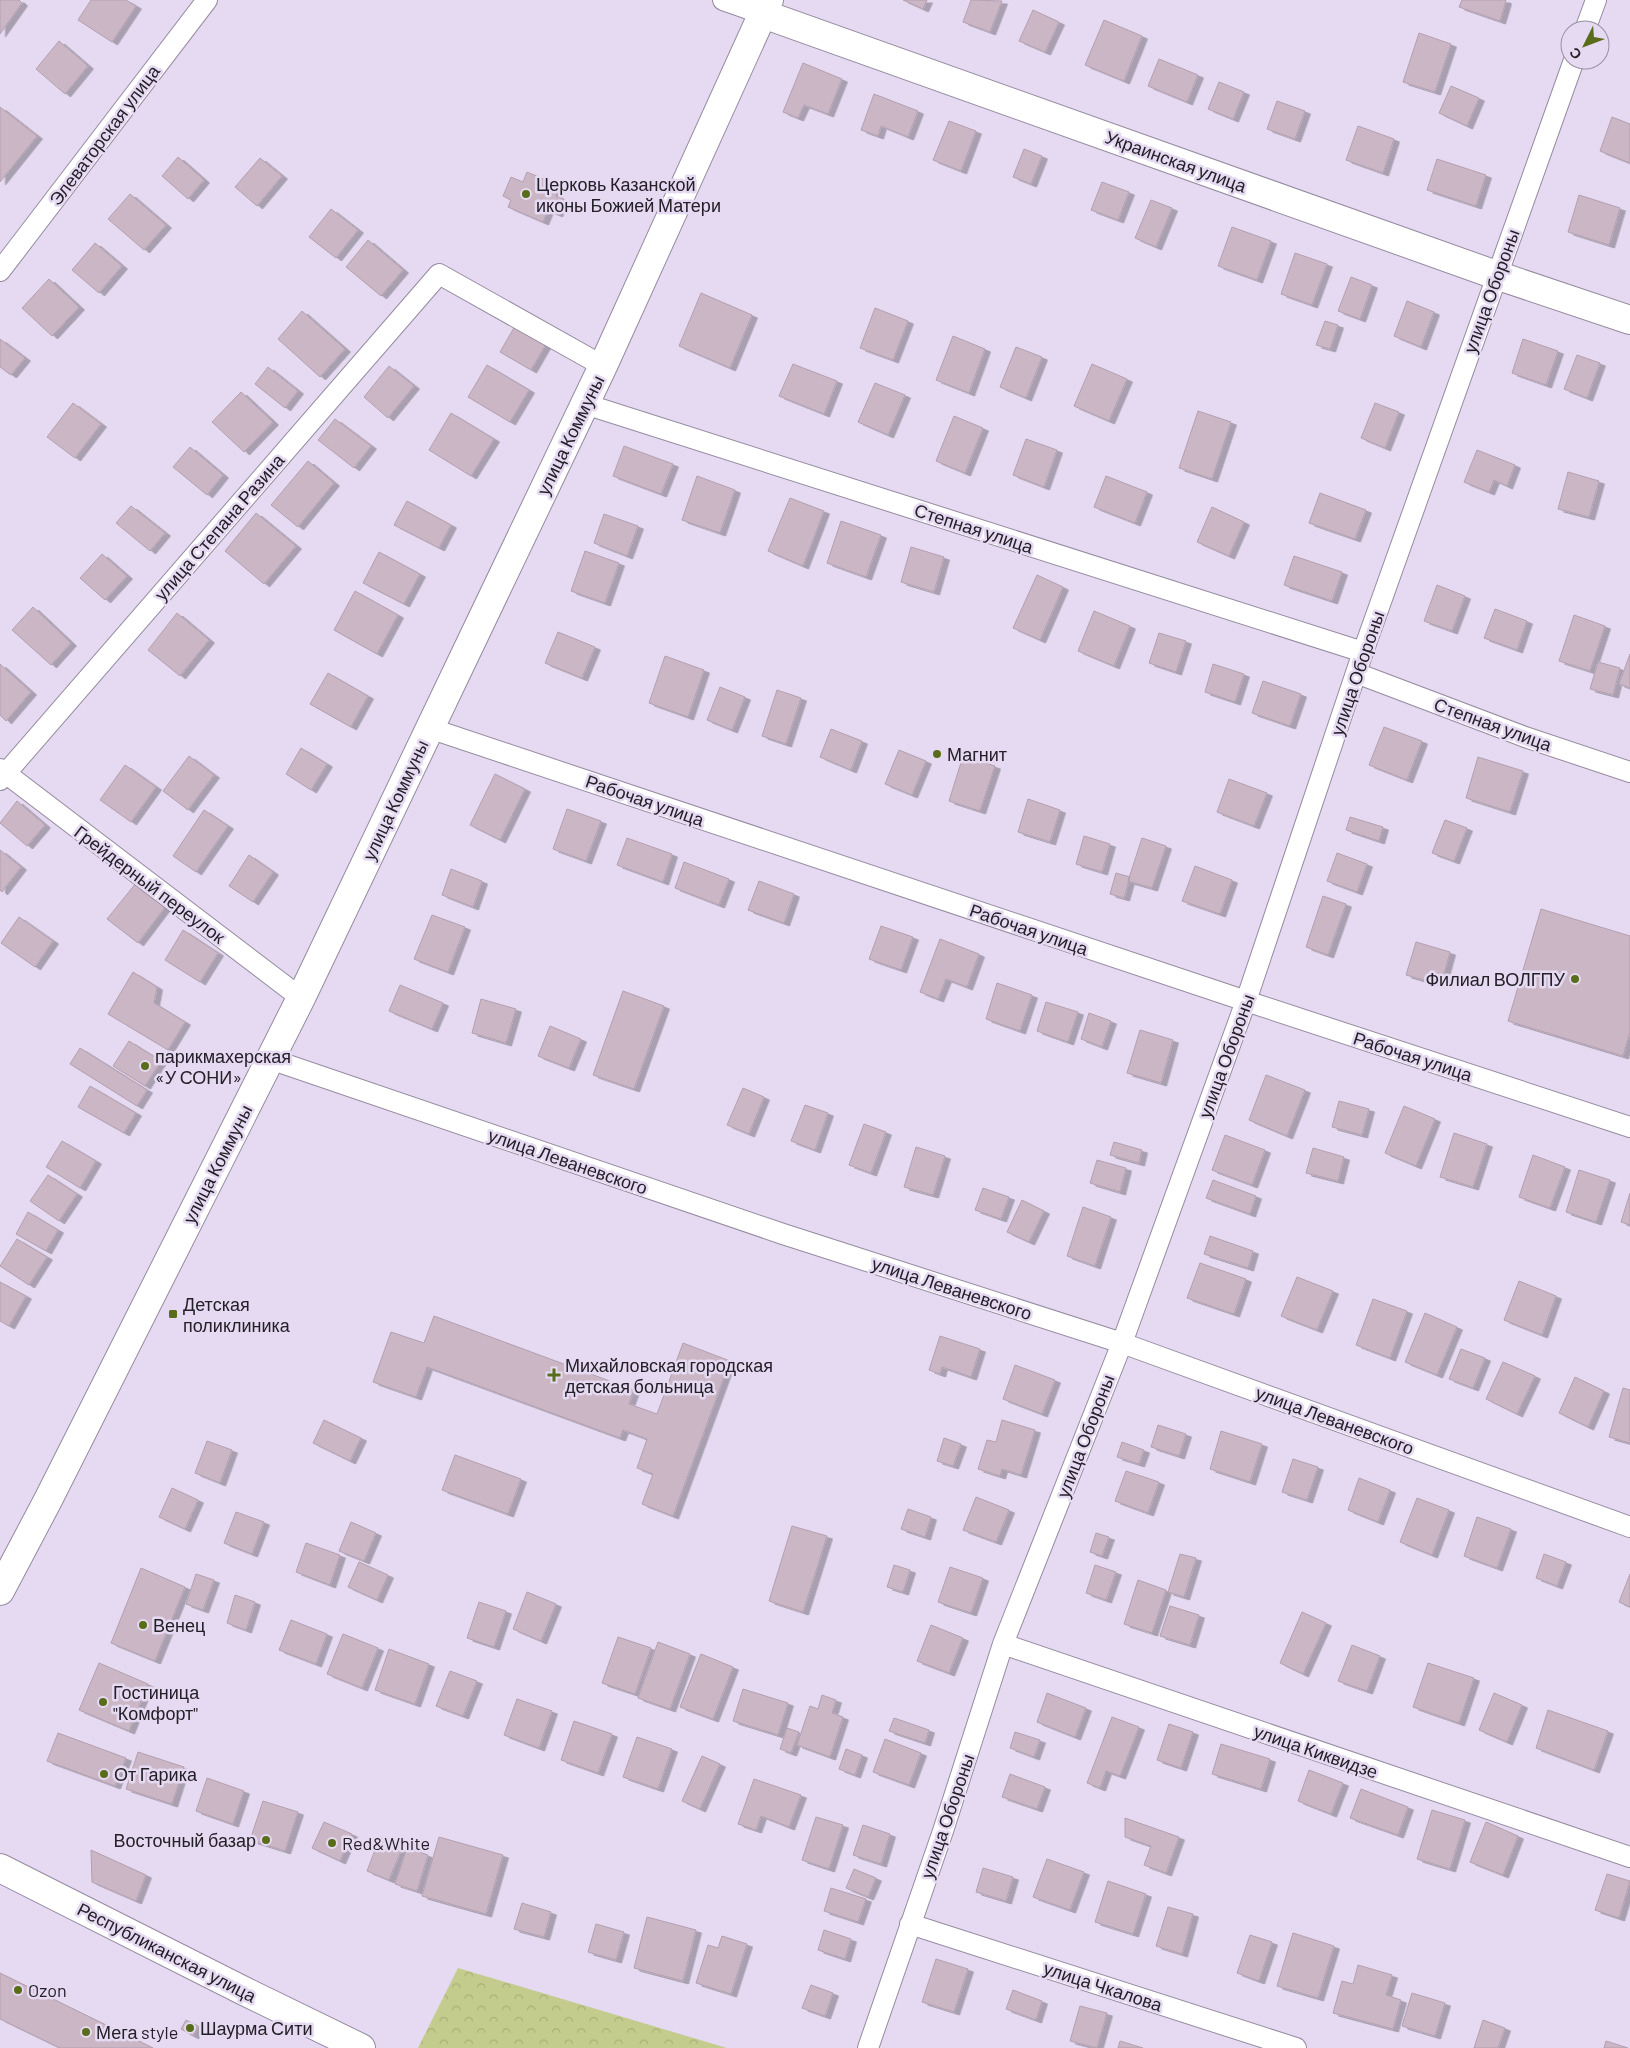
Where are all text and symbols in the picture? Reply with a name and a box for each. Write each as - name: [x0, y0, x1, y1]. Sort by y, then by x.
- north arrow: [1560, 20, 1610, 70]
- text: С: [1565, 45, 1585, 63]
- street label: Элеваторская улица: [44, 60, 165, 210]
- street label: Украинская улица: [1102, 125, 1251, 197]
- place label: Церковь Казанской иконы Божией Матери: [536, 173, 721, 216]
- marker: Церковь Казанской иконы Божией Матери: [520, 188, 532, 200]
- street label: улица Обороны: [1458, 226, 1524, 356]
- street label: улица Коммуны: [532, 372, 608, 498]
- street label: улица Степана Разина: [149, 449, 289, 605]
- street label: Степная улица: [912, 498, 1037, 558]
- street label: улица Обороны: [1325, 608, 1389, 738]
- street label: Степная улица: [1431, 693, 1556, 756]
- street label: улица Коммуны: [357, 736, 433, 864]
- place label: Магнит: [947, 743, 1007, 765]
- marker: Магнит: [931, 748, 943, 760]
- street label: Рабочая улица: [583, 769, 708, 831]
- street label: Грейдерный переулок: [70, 820, 230, 948]
- street label: Рабочая улица: [967, 898, 1092, 960]
- place label: Филиал ВОЛГПУ: [1425, 968, 1566, 990]
- marker: Филиал ВОЛГПУ: [1569, 973, 1581, 985]
- street label: улица Обороны: [1193, 991, 1259, 1121]
- street label: Рабочая улица: [1351, 1026, 1476, 1086]
- place label: парикмахерская «У СОНИ»: [155, 1045, 291, 1088]
- marker: парикмахерская «У СОНИ»: [139, 1060, 151, 1072]
- street label: улица Коммуны: [178, 1101, 256, 1227]
- street label: улица Леваневского: [486, 1123, 650, 1199]
- street label: улица Леваневского: [869, 1252, 1035, 1324]
- place label: Детская поликлиника: [183, 1293, 291, 1336]
- marker: Детская поликлиника: [167, 1308, 179, 1320]
- place label: Михайловская городская детская больница: [565, 1354, 773, 1397]
- marker: Михайловская городская детская больница: [547, 1368, 561, 1382]
- street label: улица Обороны: [1051, 1371, 1119, 1501]
- street label: улица Леваневского: [1253, 1381, 1417, 1459]
- place label: Венец: [153, 1614, 205, 1636]
- marker: Венец: [137, 1619, 149, 1631]
- place label: Гостиница "Комфорт": [113, 1681, 200, 1724]
- marker: Гостиница "Комфорт": [97, 1696, 109, 1708]
- street label: улица Киквидзе: [1251, 1719, 1381, 1783]
- street label: улица Обороны: [915, 1751, 979, 1881]
- place label: От Гарика: [114, 1763, 198, 1785]
- marker: От Гарика: [98, 1768, 110, 1780]
- place label: Восточный базар: [113, 1829, 256, 1851]
- place label: Red&White: [342, 1832, 430, 1854]
- marker: Восточный базар: [260, 1834, 272, 1846]
- marker: Red&White: [326, 1837, 338, 1849]
- street label: Республиканская улица: [74, 1897, 261, 2007]
- street label: улица Чкалова: [1041, 1956, 1166, 2016]
- place label: Ozon: [28, 1979, 67, 2001]
- marker: Ozon: [12, 1984, 24, 1996]
- place label: Шаурма Сити: [200, 2017, 312, 2039]
- place label: Мега style: [96, 2021, 178, 2043]
- marker: Шаурма Сити: [184, 2022, 196, 2034]
- marker: Мега style: [80, 2026, 92, 2038]

